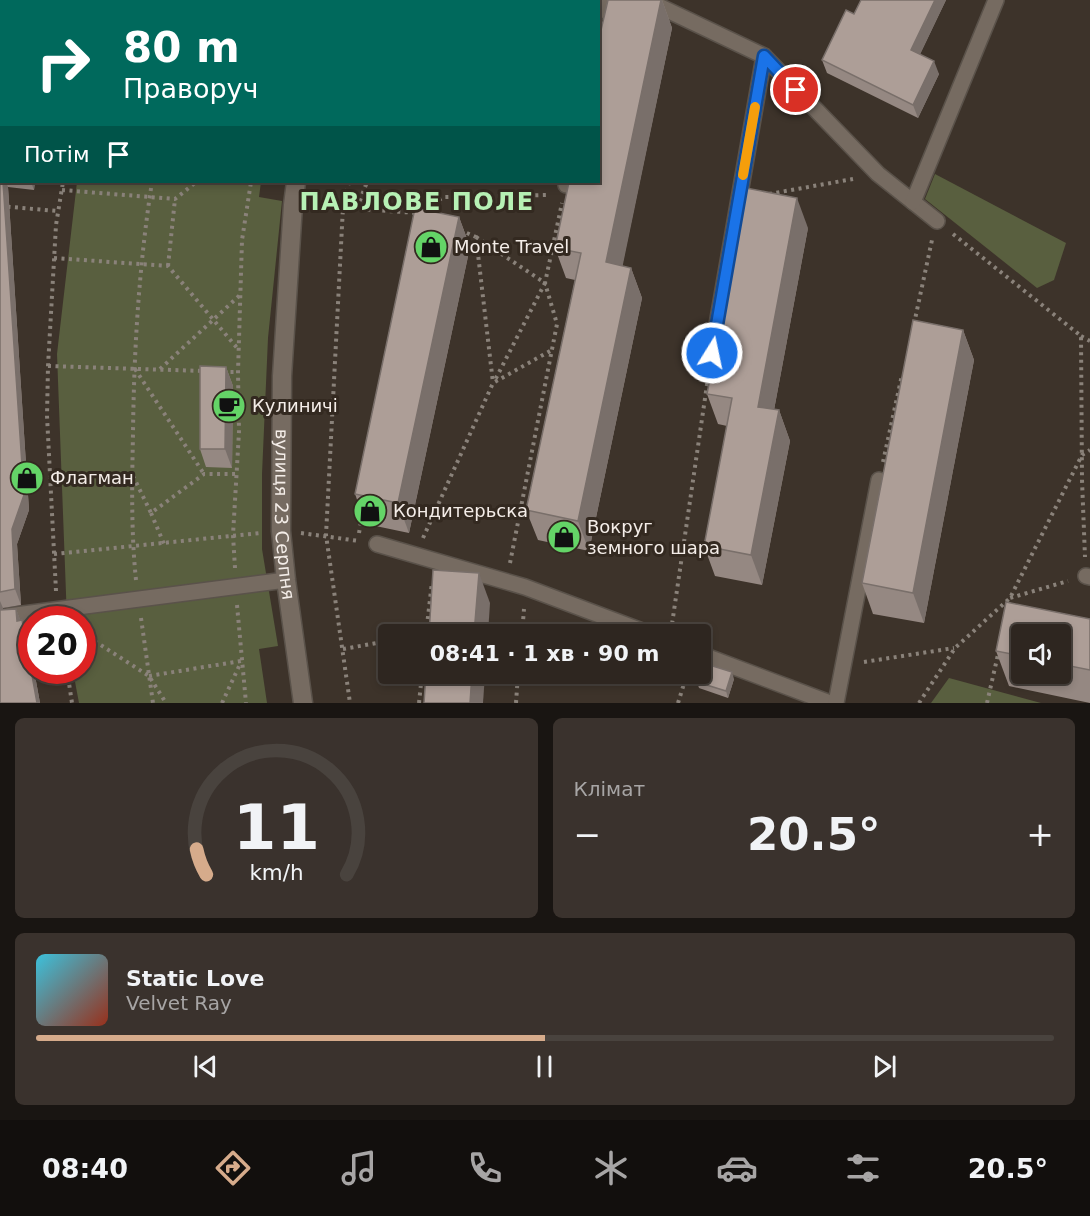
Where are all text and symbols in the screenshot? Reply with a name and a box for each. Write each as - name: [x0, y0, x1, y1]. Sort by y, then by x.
- text: 80 m: [123, 23, 240, 72]
- icon: right: [24, 24, 102, 102]
- pin: [770, 64, 821, 115]
- text: Праворуч: [123, 73, 259, 104]
- icon: arrive: [779, 73, 812, 106]
- icon: arrive: [102, 138, 135, 171]
- text: Потім: [24, 142, 90, 167]
- district label: ПАВЛОВЕ ПОЛЕ: [299, 188, 535, 216]
- shop icon: Monte Travel: [413, 229, 449, 265]
- place label: Monte Travel: [454, 236, 569, 257]
- position arrow: [680, 321, 744, 385]
- cafe icon: Кулиничі: [211, 388, 247, 424]
- place label: Кулиничі: [252, 395, 338, 416]
- street label: вулиця 23 Серпня: [271, 429, 300, 601]
- shop icon: Флагман: [9, 460, 45, 496]
- place label: Флагман: [50, 467, 134, 488]
- shop icon: Кондитерьска: [352, 493, 388, 529]
- place label: Кондитерьска: [393, 500, 528, 521]
- place label: Вокруг земного шара: [587, 516, 720, 558]
- shop icon: Вокруг земного шара: [546, 519, 582, 555]
- speed limit sign: 20: [18, 606, 96, 684]
- map controls: [1011, 624, 1071, 684]
- button: sound: [1011, 624, 1071, 684]
- text: 08:41 · 1 хв · 90 m: [430, 641, 659, 666]
- text: Клімат: [574, 777, 645, 801]
- text: 11: [233, 791, 320, 864]
- text: 20.5°: [747, 808, 881, 861]
- text: −: [574, 815, 601, 854]
- text: +: [1026, 815, 1054, 854]
- text: km/h: [249, 860, 303, 885]
- text: Static Love: [126, 966, 264, 991]
- text: Velvet Ray: [126, 991, 232, 1015]
- icon: previous: [189, 1050, 222, 1083]
- icon: pause: [528, 1050, 561, 1083]
- icon: next: [868, 1050, 901, 1083]
- icon: directions: [212, 1147, 254, 1189]
- icon: music: [338, 1147, 380, 1189]
- icon: phone: [464, 1147, 506, 1189]
- icon: climate: [590, 1147, 632, 1189]
- icon: car: [716, 1147, 758, 1189]
- icon: filters: [842, 1147, 884, 1189]
- text: 08:40: [42, 1153, 128, 1184]
- text: 20.5°: [968, 1153, 1048, 1184]

